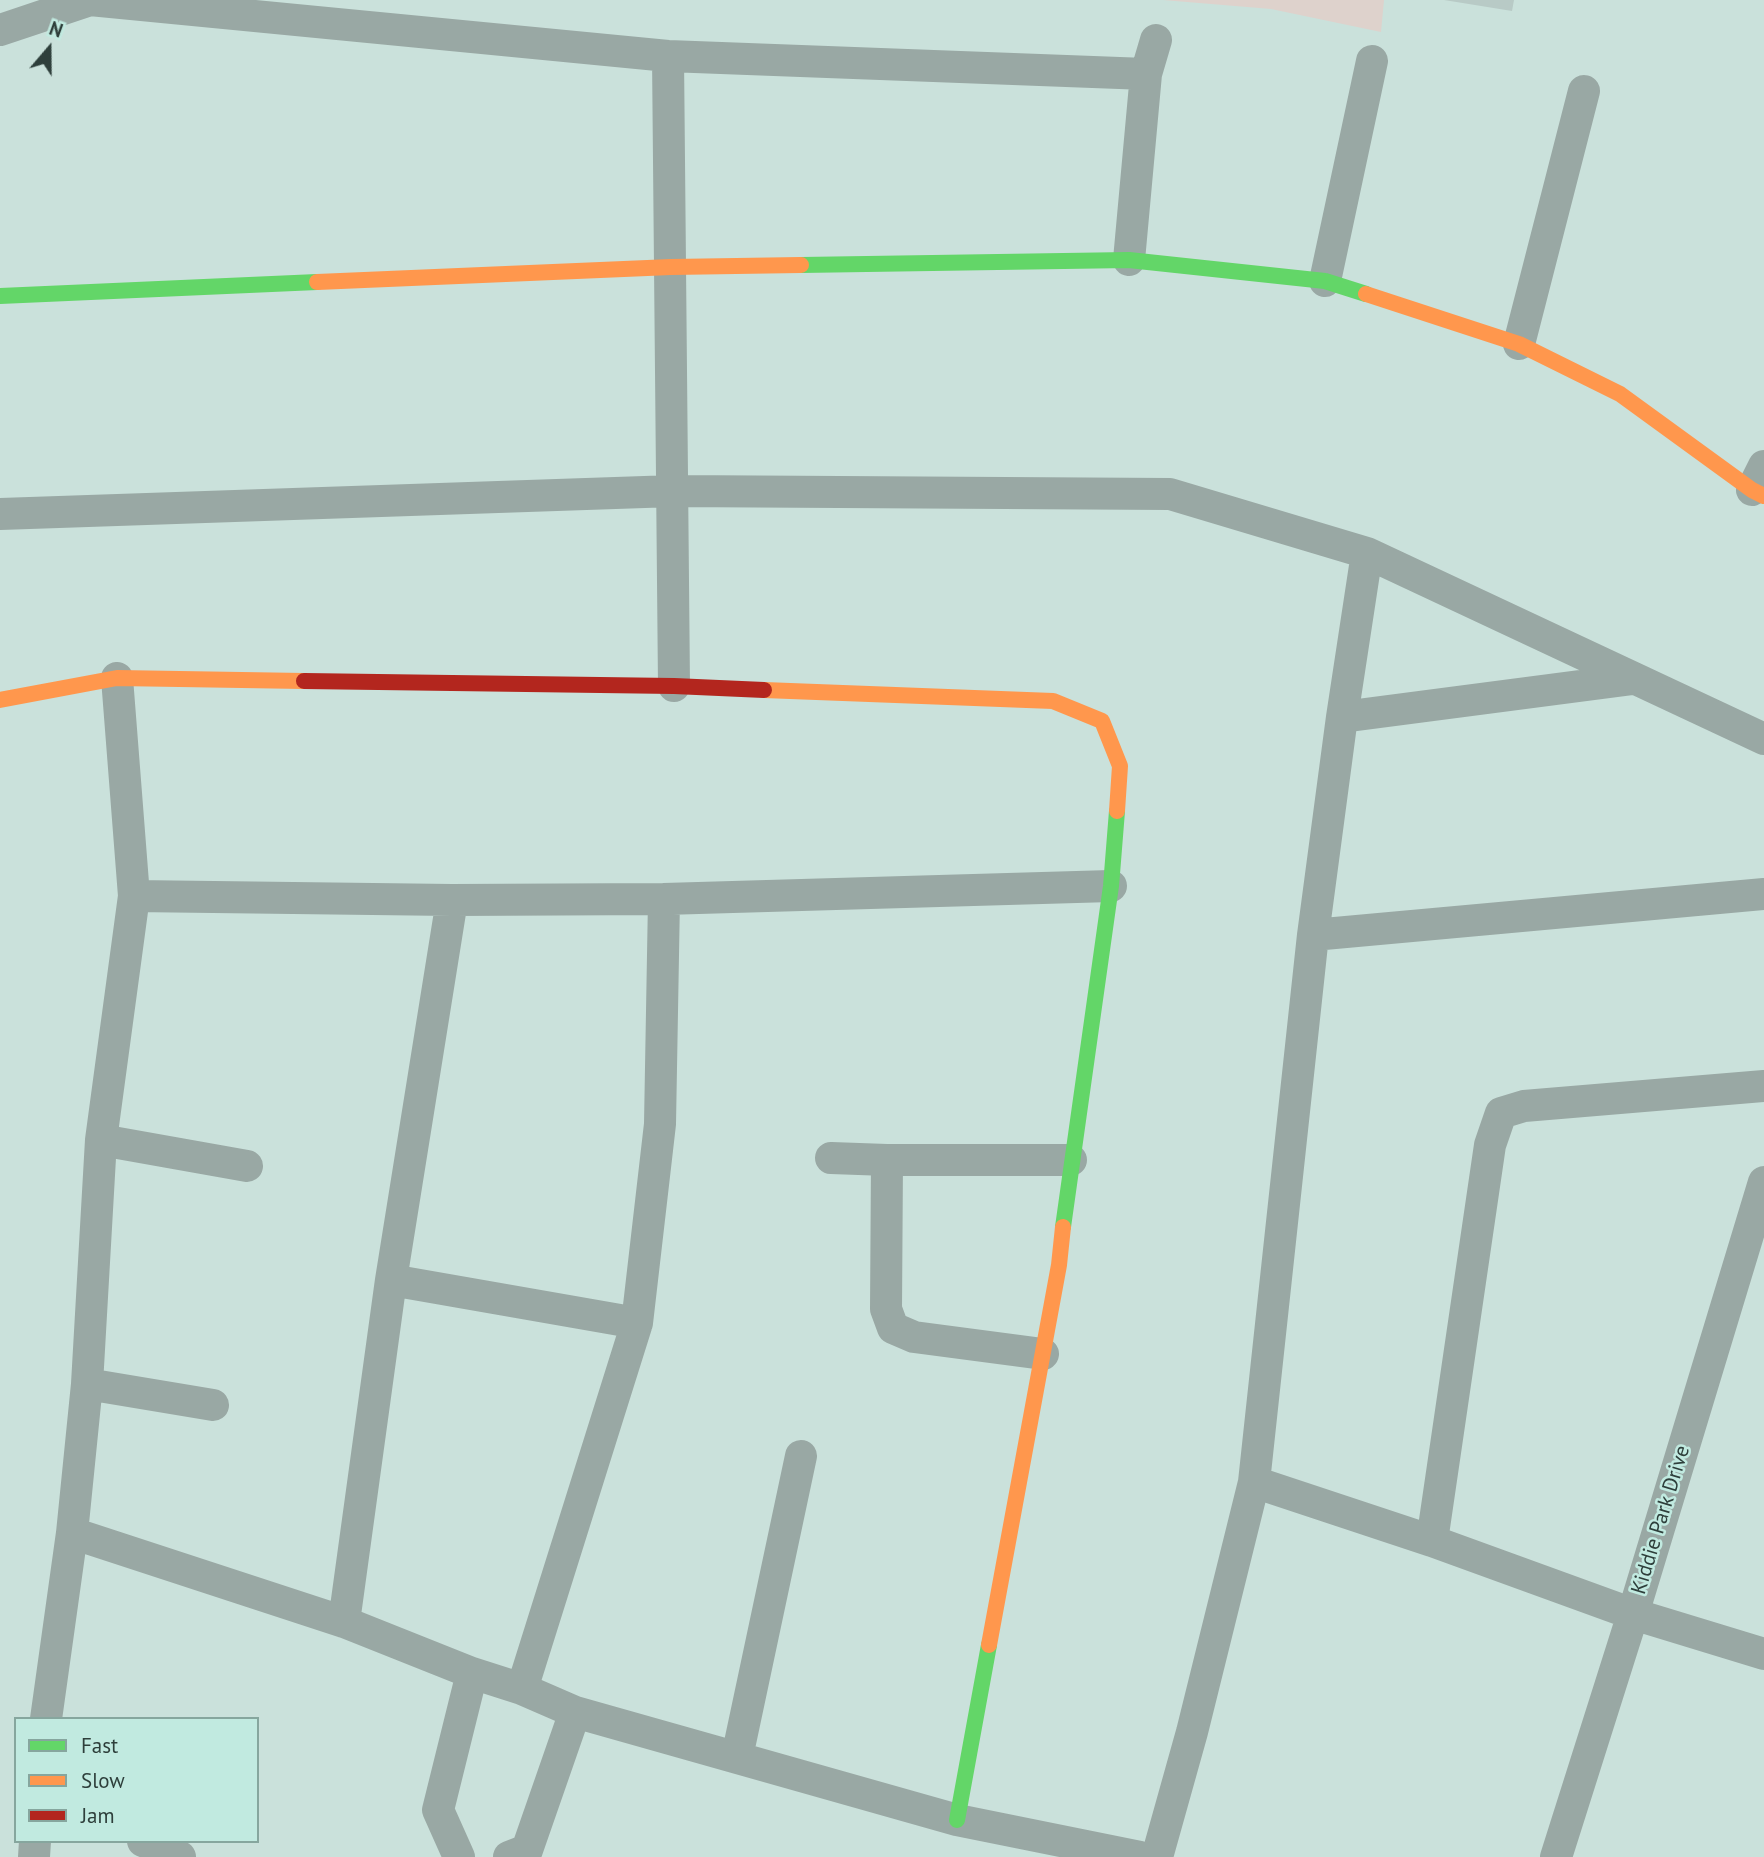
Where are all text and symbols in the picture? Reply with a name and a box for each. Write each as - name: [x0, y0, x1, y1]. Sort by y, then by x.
- north arrow: [14, 14, 84, 84]
- text: N: [46, 16, 66, 43]
- street label: Kiddie Park Drive: [1626, 1443, 1696, 1597]
- legend: [14, 1717, 259, 1843]
- text: Fast: [81, 1732, 118, 1759]
- text: Slow: [81, 1767, 125, 1794]
- text: Jam: [81, 1802, 115, 1829]

